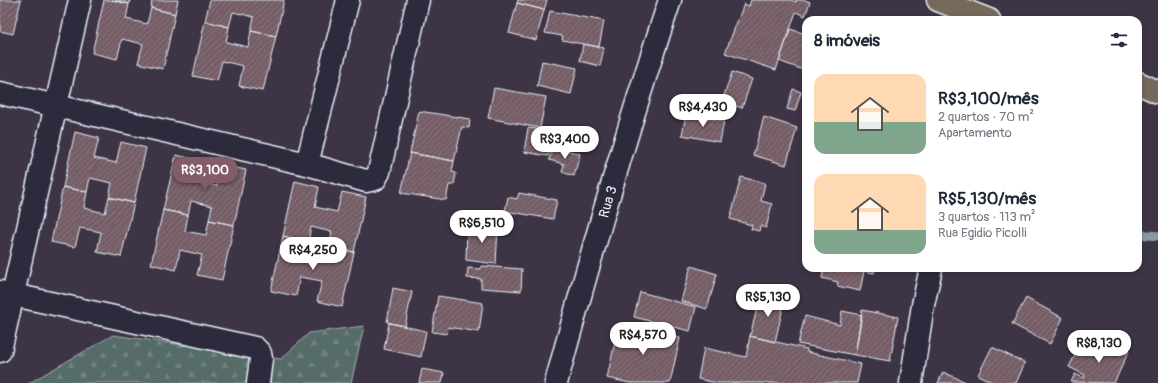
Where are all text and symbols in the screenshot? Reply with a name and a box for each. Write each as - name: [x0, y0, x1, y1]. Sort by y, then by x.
- icon: filters: [1108, 29, 1130, 51]
- text: 8 imóveis: [814, 30, 880, 51]
- text: R$3,100/mês: [938, 88, 1039, 109]
- icon: home: [846, 90, 894, 138]
- pin: R$4,430: [666, 94, 740, 128]
- text: R$4,430: [678, 99, 728, 115]
- text: 2 quartos · 70 m²: [938, 109, 1034, 125]
- text: Apartamento: [938, 125, 1012, 141]
- pin: R$3,400: [528, 126, 602, 160]
- text: R$3,400: [540, 131, 590, 147]
- pin: R$3,100: [168, 157, 242, 191]
- text: R$3,100: [181, 162, 229, 178]
- street label: Rua 3: [595, 184, 621, 220]
- text: R$5,130/mês: [938, 188, 1036, 209]
- icon: home: [846, 190, 894, 238]
- text: 3 quartos · 113 m²: [938, 209, 1036, 225]
- pin: R$6,510: [445, 210, 519, 244]
- text: R$6,510: [459, 215, 505, 231]
- text: Rua Egidio Picolli: [938, 225, 1027, 241]
- pin: R$4,250: [276, 237, 350, 271]
- text: R$4,250: [289, 242, 337, 258]
- pin: R$5,130: [731, 284, 805, 318]
- text: R$5,130: [745, 289, 791, 305]
- pin: R$4,570: [606, 322, 680, 356]
- text: R$4,570: [619, 327, 667, 343]
- pin: R$8,130: [1062, 330, 1136, 364]
- text: R$8,130: [1076, 335, 1122, 351]

